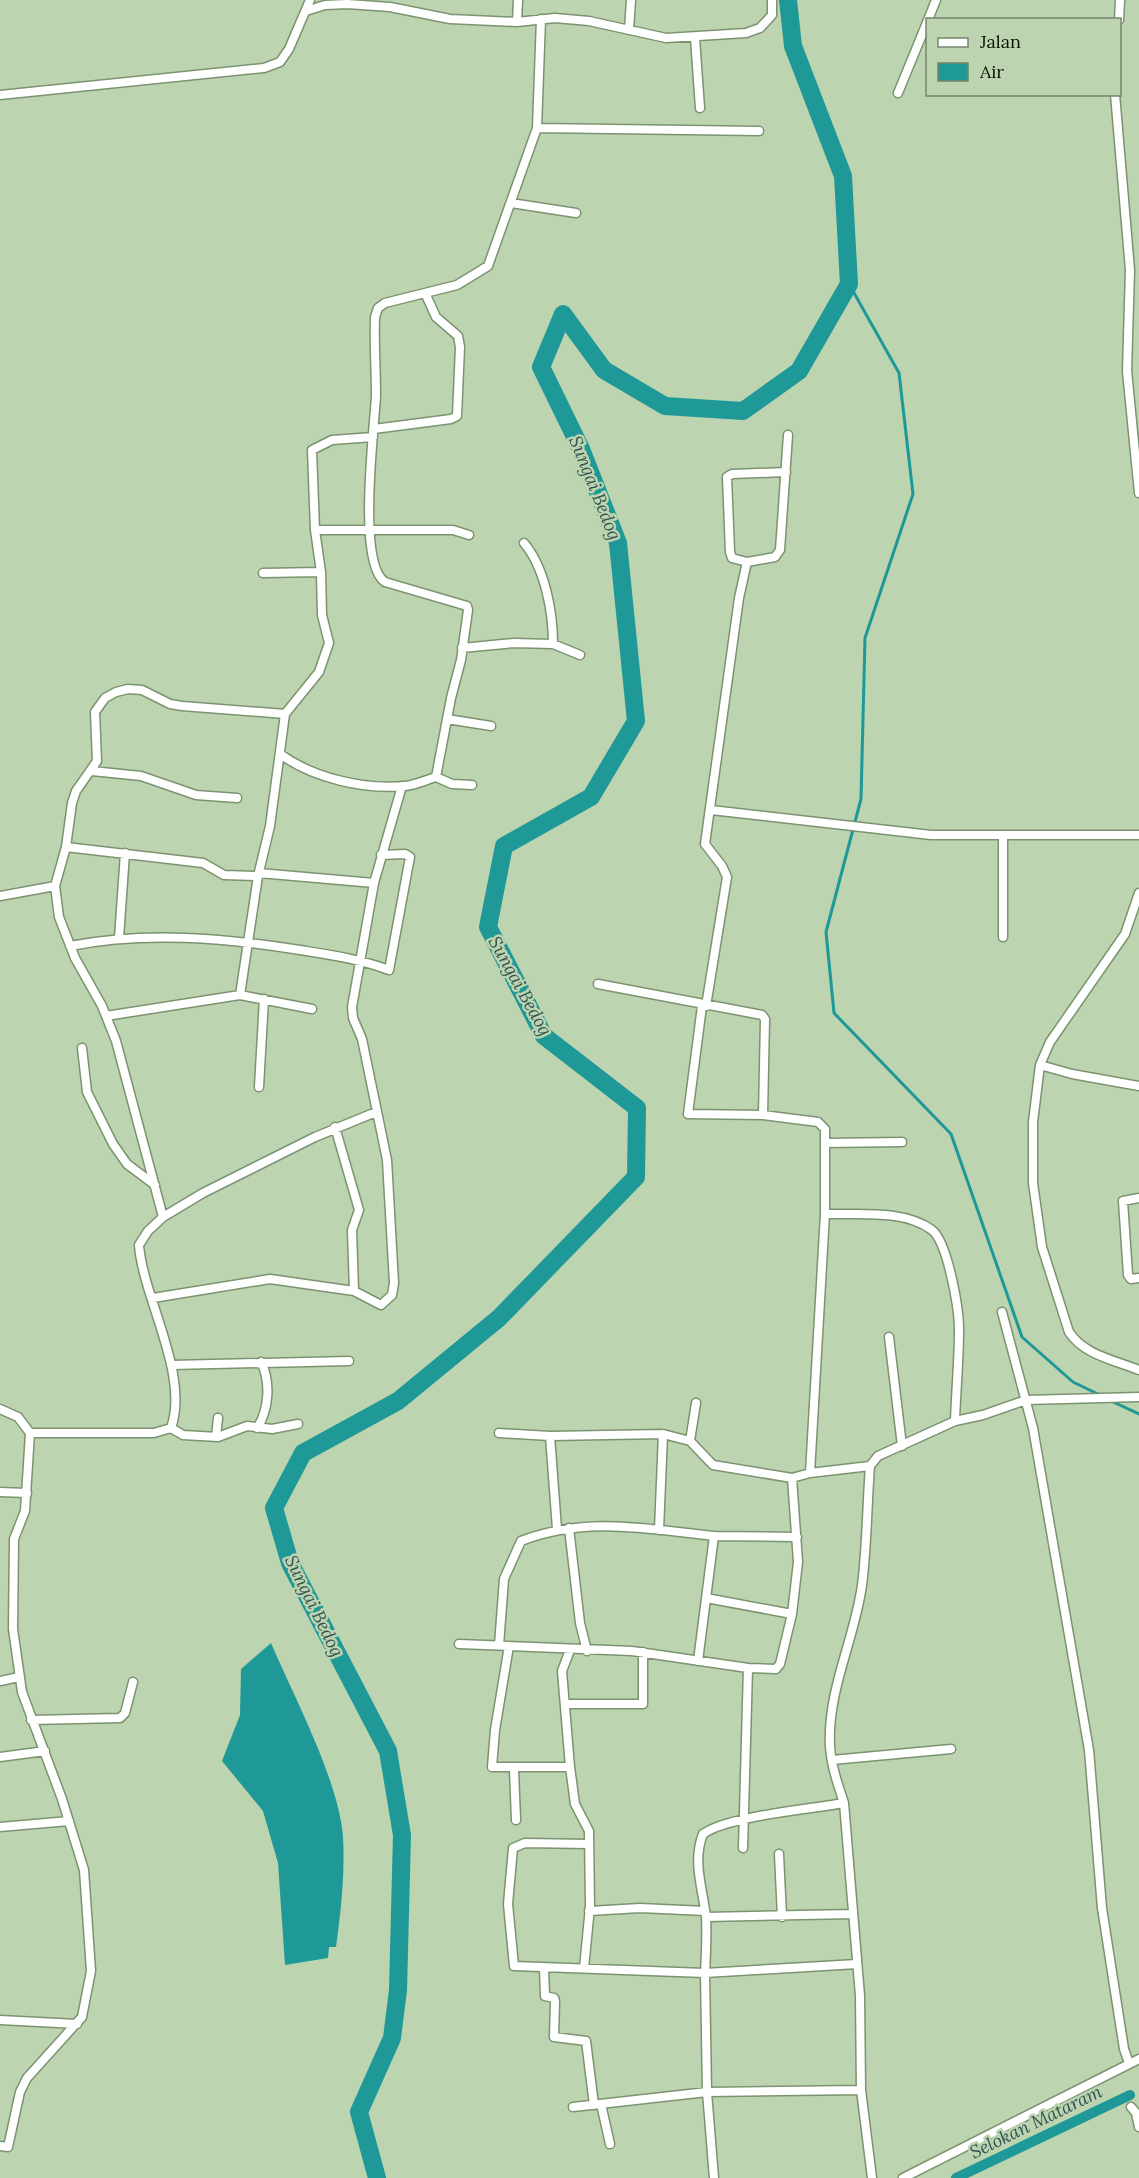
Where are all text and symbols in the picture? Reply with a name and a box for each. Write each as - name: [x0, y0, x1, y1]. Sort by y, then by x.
- legend: [926, 18, 1121, 96]
- text: Jalan: [979, 30, 1021, 53]
- text: Air: [979, 60, 1004, 83]
- water label: Sungai Bedog: [564, 432, 627, 543]
- water label: Sungai Bedog: [484, 932, 557, 1039]
- water label: Sungai Bedog: [280, 1551, 349, 1660]
- water label: Selokan Mataram: [966, 2079, 1106, 2164]

